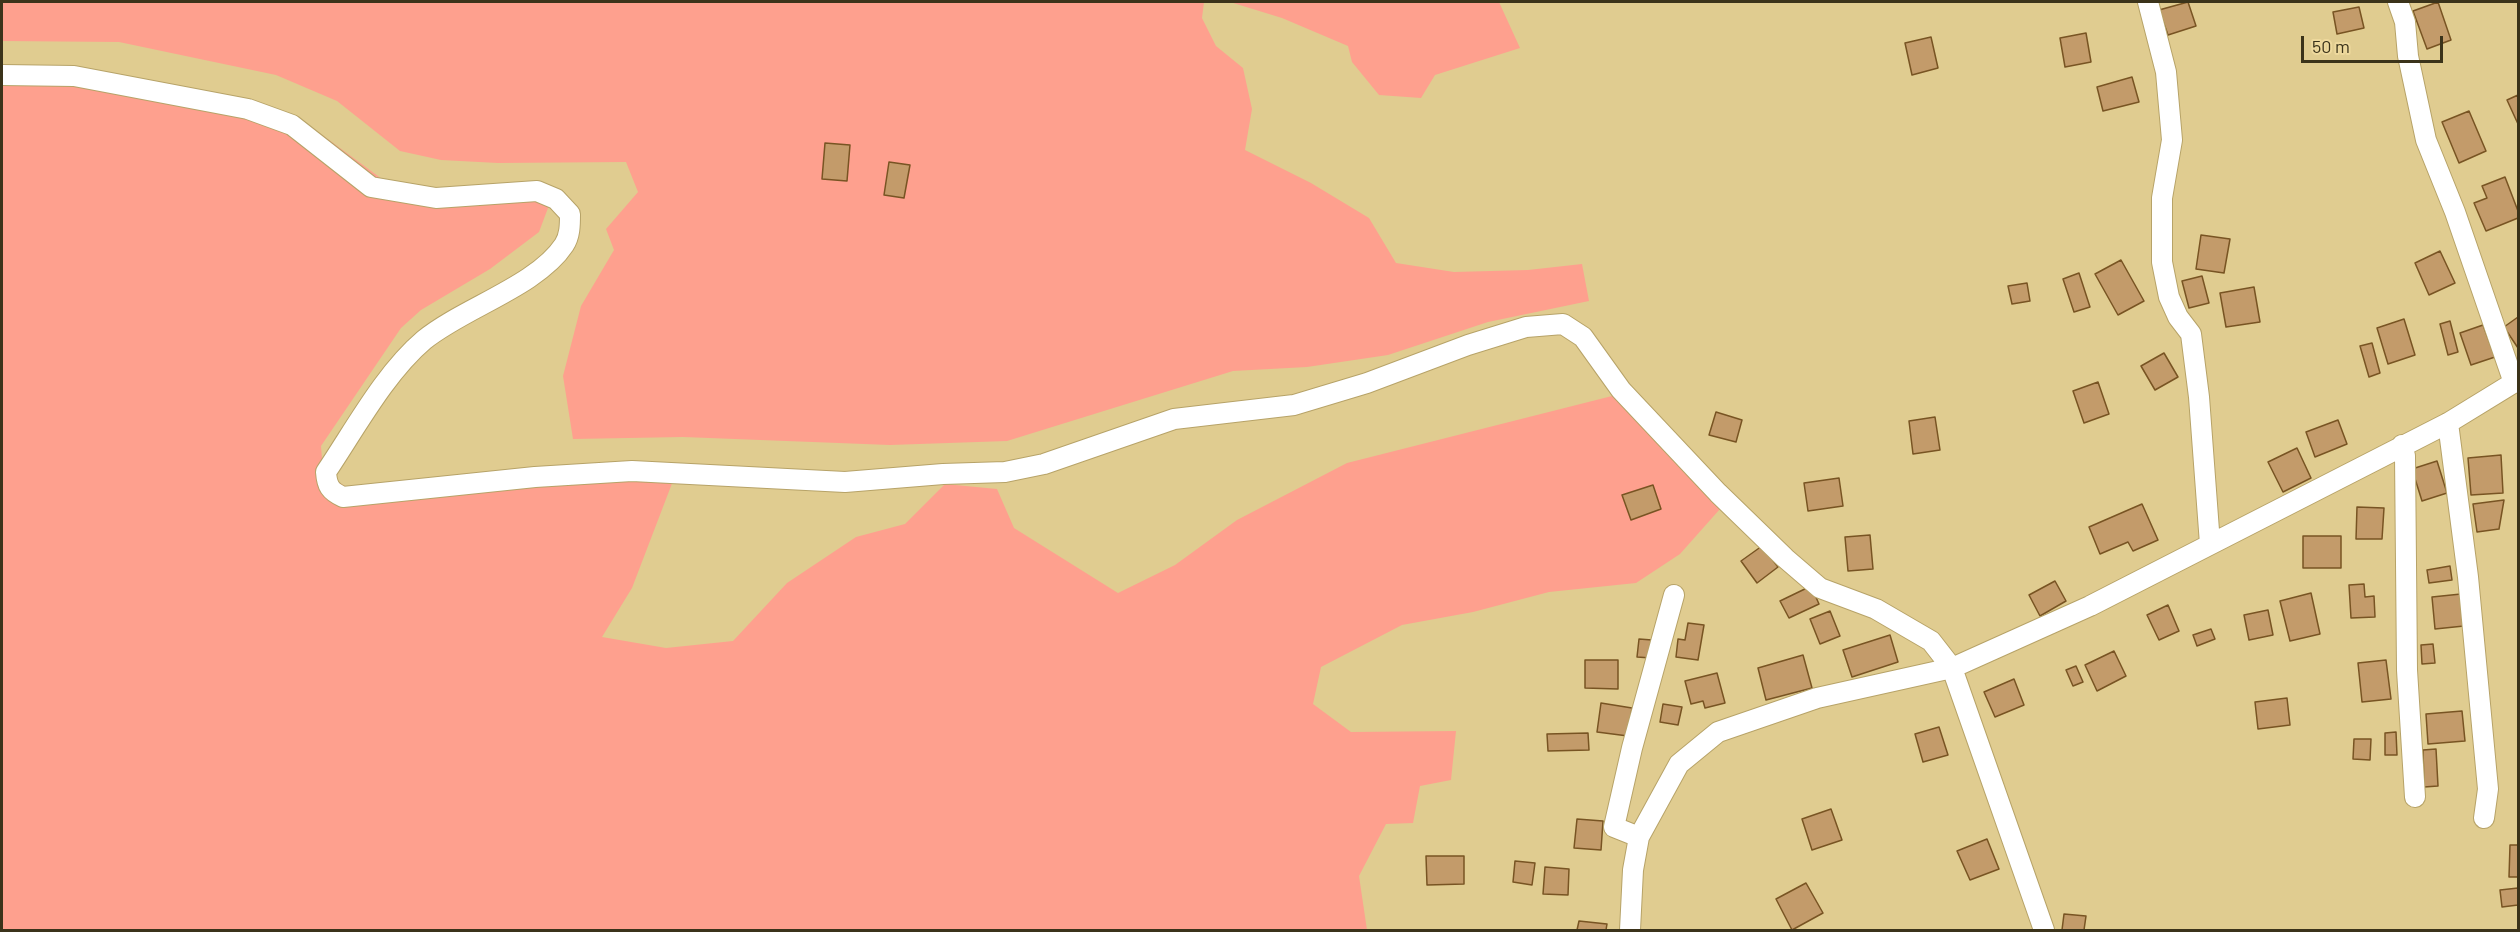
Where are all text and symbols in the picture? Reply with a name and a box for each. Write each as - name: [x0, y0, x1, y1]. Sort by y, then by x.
- scale bar: [2304, 24, 2446, 62]
- text: 50 m: [2312, 35, 2350, 57]

